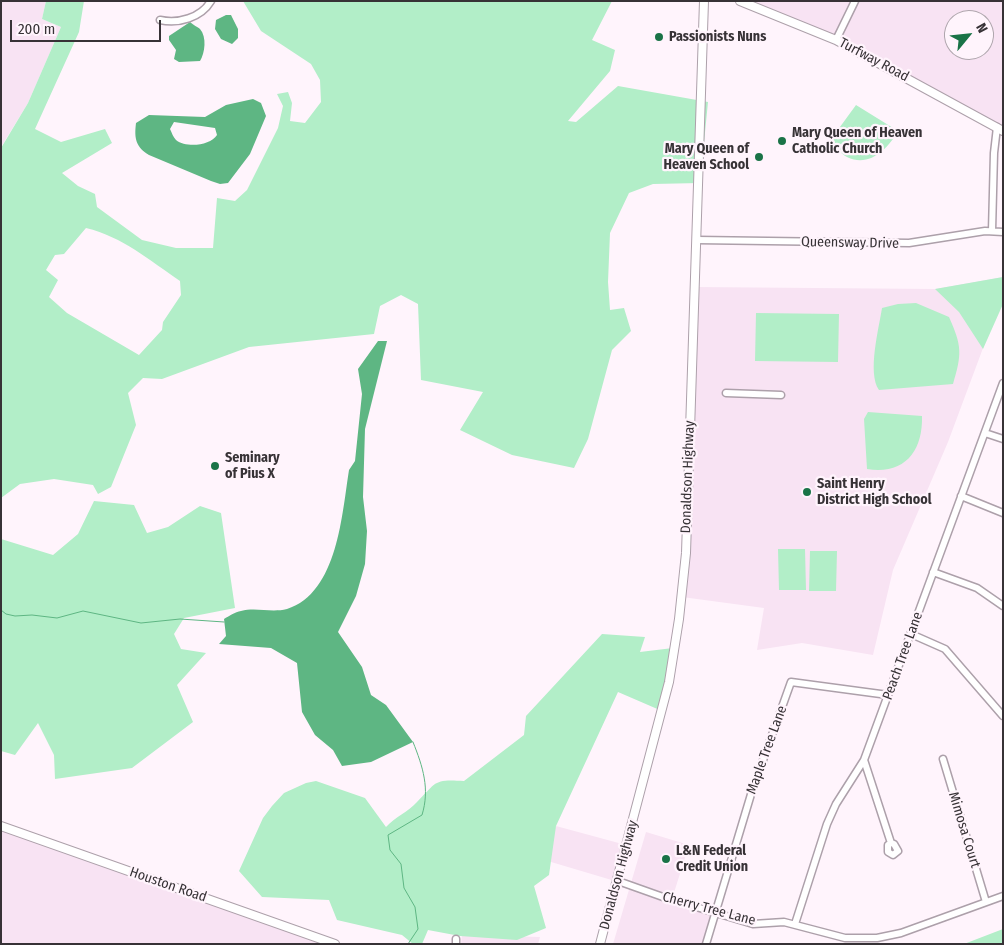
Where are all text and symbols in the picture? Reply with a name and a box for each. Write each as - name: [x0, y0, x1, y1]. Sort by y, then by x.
- scale bar: [12, 10, 164, 42]
- north arrow: [944, 10, 994, 60]
- text: 200 m: [18, 20, 55, 38]
- text: N: [972, 20, 991, 36]
- place label: Passionists Nuns: [669, 29, 766, 45]
- marker: Passionists Nuns: [653, 31, 665, 43]
- street label: Turfway Road: [836, 35, 912, 85]
- place label: Mary Queen of Heaven Catholic Church: [792, 125, 922, 158]
- marker: Mary Queen of Heaven Catholic Church: [776, 135, 788, 147]
- place label: Mary Queen of Heaven School: [664, 141, 749, 174]
- marker: Mary Queen of Heaven School: [753, 151, 765, 163]
- street label: Queensway Drive: [801, 234, 899, 252]
- street label: Donaldson Highway: [678, 420, 698, 534]
- place label: Seminary of Pius X: [225, 450, 280, 482]
- marker: Seminary of Pius X: [209, 460, 221, 472]
- place label: Saint Henry District High School: [817, 476, 931, 508]
- marker: Saint Henry District High School: [801, 486, 813, 498]
- street label: Peach Tree Lane: [879, 610, 927, 702]
- street label: Maple Tree Lane: [743, 703, 791, 797]
- street label: Mimosa Court: [944, 790, 984, 870]
- street label: Donaldson Highway: [596, 818, 642, 932]
- place label: L&N Federal Credit Union: [676, 843, 748, 876]
- marker: L&N Federal Credit Union: [660, 853, 672, 865]
- street label: Houston Road: [127, 864, 209, 906]
- street label: Cherry Tree Lane: [661, 889, 757, 929]

